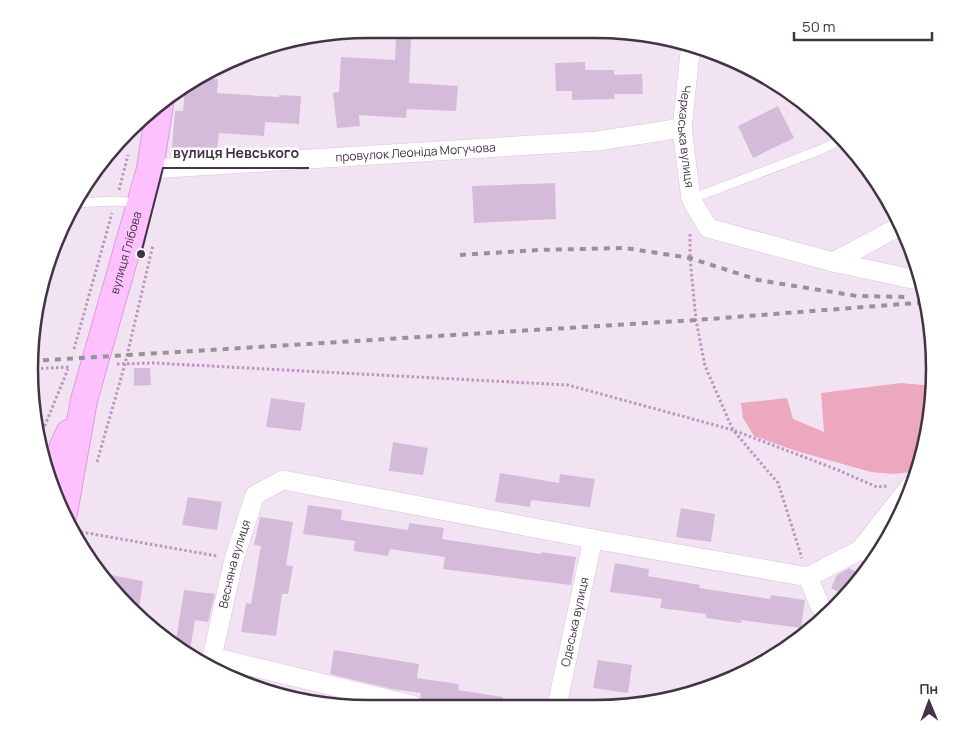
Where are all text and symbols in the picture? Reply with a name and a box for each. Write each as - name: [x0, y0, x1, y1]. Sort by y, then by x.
- scale bar: [794, 10, 932, 42]
- text: 50 m: [802, 16, 836, 37]
- street label: Черкаська вулиця: [674, 84, 698, 189]
- street label: провулок Леоніда Могучова: [335, 138, 496, 165]
- callout: вулиця Невського: [163, 139, 309, 168]
- text: вулиця Невського: [173, 143, 299, 162]
- street label: вулиця Глібова: [106, 209, 145, 296]
- street label: Весняна вулиця: [214, 517, 254, 610]
- street label: Одеська вулиця: [557, 575, 593, 668]
- north arrow: [904, 677, 954, 727]
- text: Пн: [919, 679, 938, 698]

